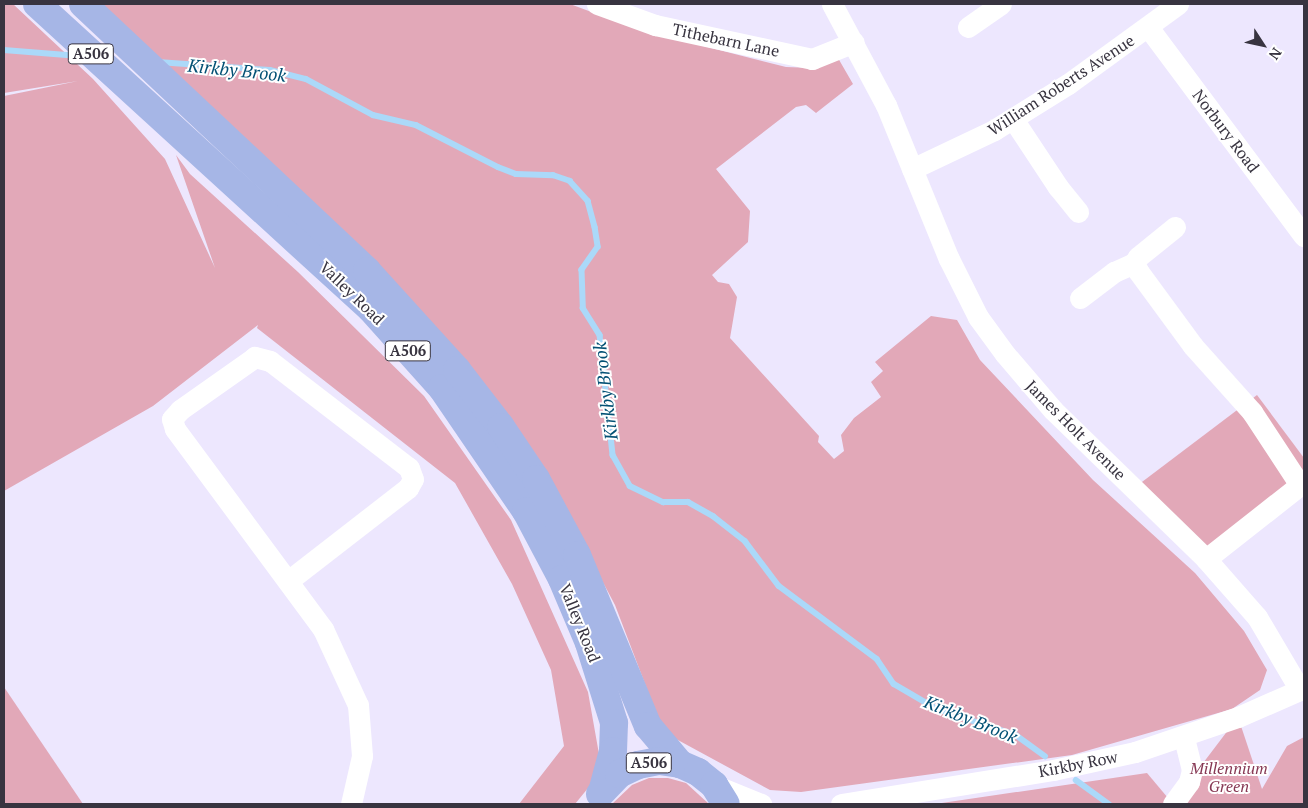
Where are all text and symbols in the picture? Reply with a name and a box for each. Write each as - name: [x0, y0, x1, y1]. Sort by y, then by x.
- street label: Tithebarn Lane: [671, 19, 781, 61]
- north arrow: [1238, 20, 1288, 70]
- street label: William Roberts Avenue: [984, 30, 1138, 140]
- road number: A506: [67, 42, 115, 66]
- text: N: [1265, 44, 1287, 64]
- water label: Kirkby Brook: [187, 54, 287, 86]
- street label: Norbury Road: [1189, 86, 1263, 176]
- street label: Valley Road: [316, 257, 388, 329]
- road number: A506: [384, 338, 432, 364]
- water label: Kirkby Brook: [588, 341, 622, 441]
- street label: James Holt Avenue: [1022, 376, 1130, 484]
- street label: Valley Road: [556, 581, 604, 665]
- water label: Kirkby Brook: [921, 690, 1021, 748]
- street label: Kirkby Row: [1037, 747, 1119, 781]
- road number: A506: [625, 750, 673, 776]
- park label: Millennium Green: [1190, 758, 1268, 796]

